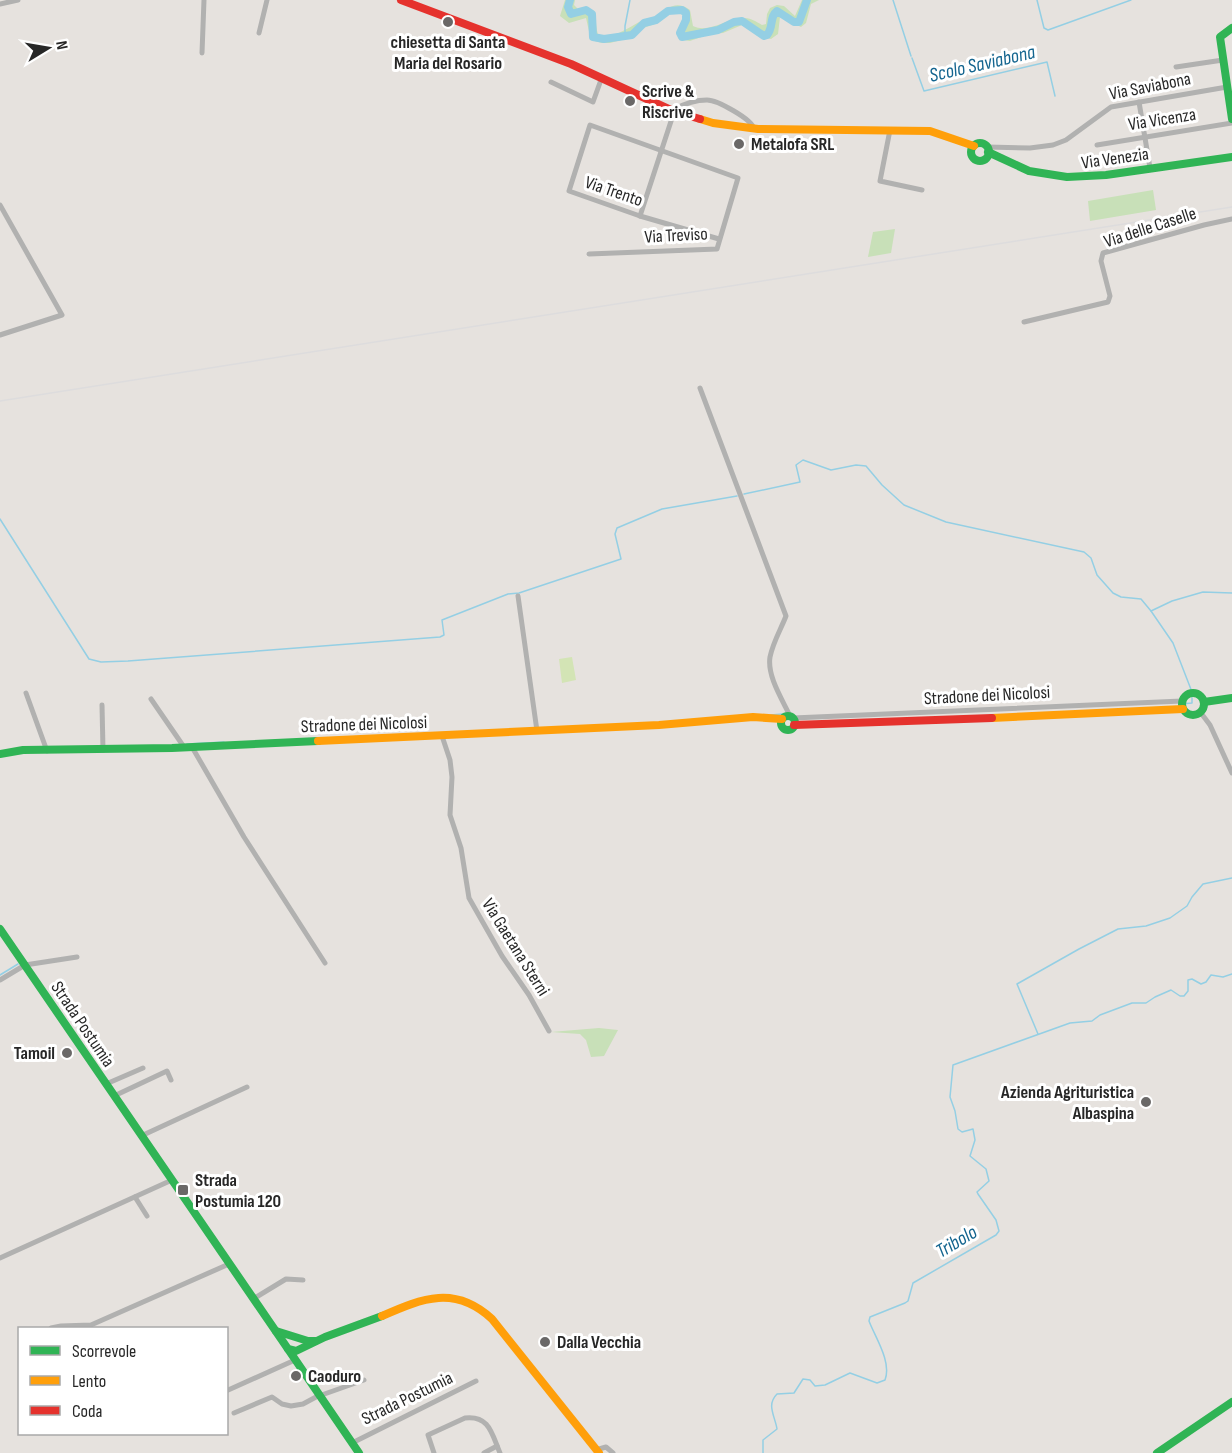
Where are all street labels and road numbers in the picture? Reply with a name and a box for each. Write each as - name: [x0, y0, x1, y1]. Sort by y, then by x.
- street label: Via Saviabona: [1108, 68, 1193, 105]
- street label: Via Vicenza: [1127, 104, 1197, 135]
- street label: Via Venezia: [1080, 143, 1150, 174]
- street label: Via Trento: [582, 172, 646, 211]
- street label: Via delle Caselle: [1101, 203, 1199, 252]
- street label: Via Treviso: [644, 223, 708, 248]
- street label: Stradone dei Nicolosi: [923, 682, 1051, 709]
- street label: Stradone dei Nicolosi: [300, 712, 428, 737]
- street label: Via Gaetana Sterni: [477, 895, 554, 1000]
- street label: Strada Postumia: [46, 978, 119, 1071]
- street label: Strada Postumia: [358, 1367, 456, 1430]

